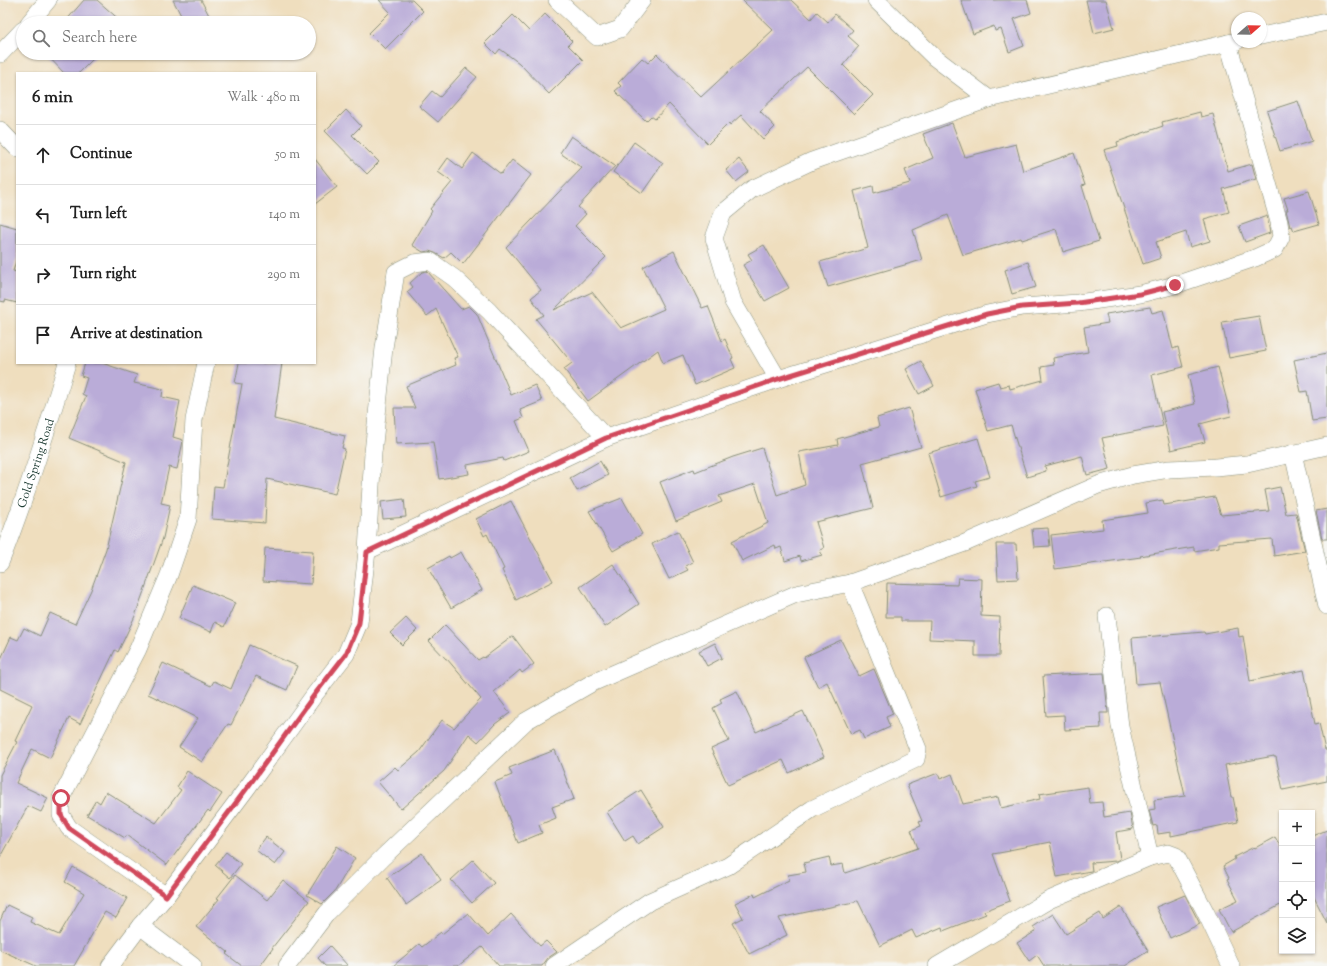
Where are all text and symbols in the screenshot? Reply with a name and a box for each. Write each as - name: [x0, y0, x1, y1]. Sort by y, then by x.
- north arrow: [1231, 12, 1267, 48]
- search box: [16, 16, 316, 60]
- icon: search: [30, 27, 52, 49]
- text: Search here: [62, 28, 137, 49]
- text: 6 min: [32, 86, 73, 110]
- text: Walk · 480 m: [227, 89, 300, 107]
- icon: ahead: [32, 144, 54, 166]
- text: Continue: [70, 144, 132, 165]
- text: 50 m: [275, 146, 300, 164]
- icon: left: [32, 204, 54, 226]
- text: Turn left: [70, 204, 127, 225]
- text: 140 m: [269, 206, 300, 224]
- icon: right: [32, 264, 54, 286]
- text: Turn right: [70, 264, 136, 285]
- text: 290 m: [267, 266, 300, 284]
- route end: [1166, 276, 1184, 294]
- icon: arrive: [32, 324, 54, 346]
- text: Arrive at destination: [70, 324, 203, 345]
- street label: Gold Spring Road: [13, 416, 60, 511]
- route start: [52, 789, 70, 807]
- map controls: [1279, 810, 1315, 954]
- button: +: [1279, 810, 1315, 846]
- button: −: [1279, 846, 1315, 882]
- button: locate: [1279, 882, 1315, 918]
- button: layers: [1279, 918, 1315, 954]

